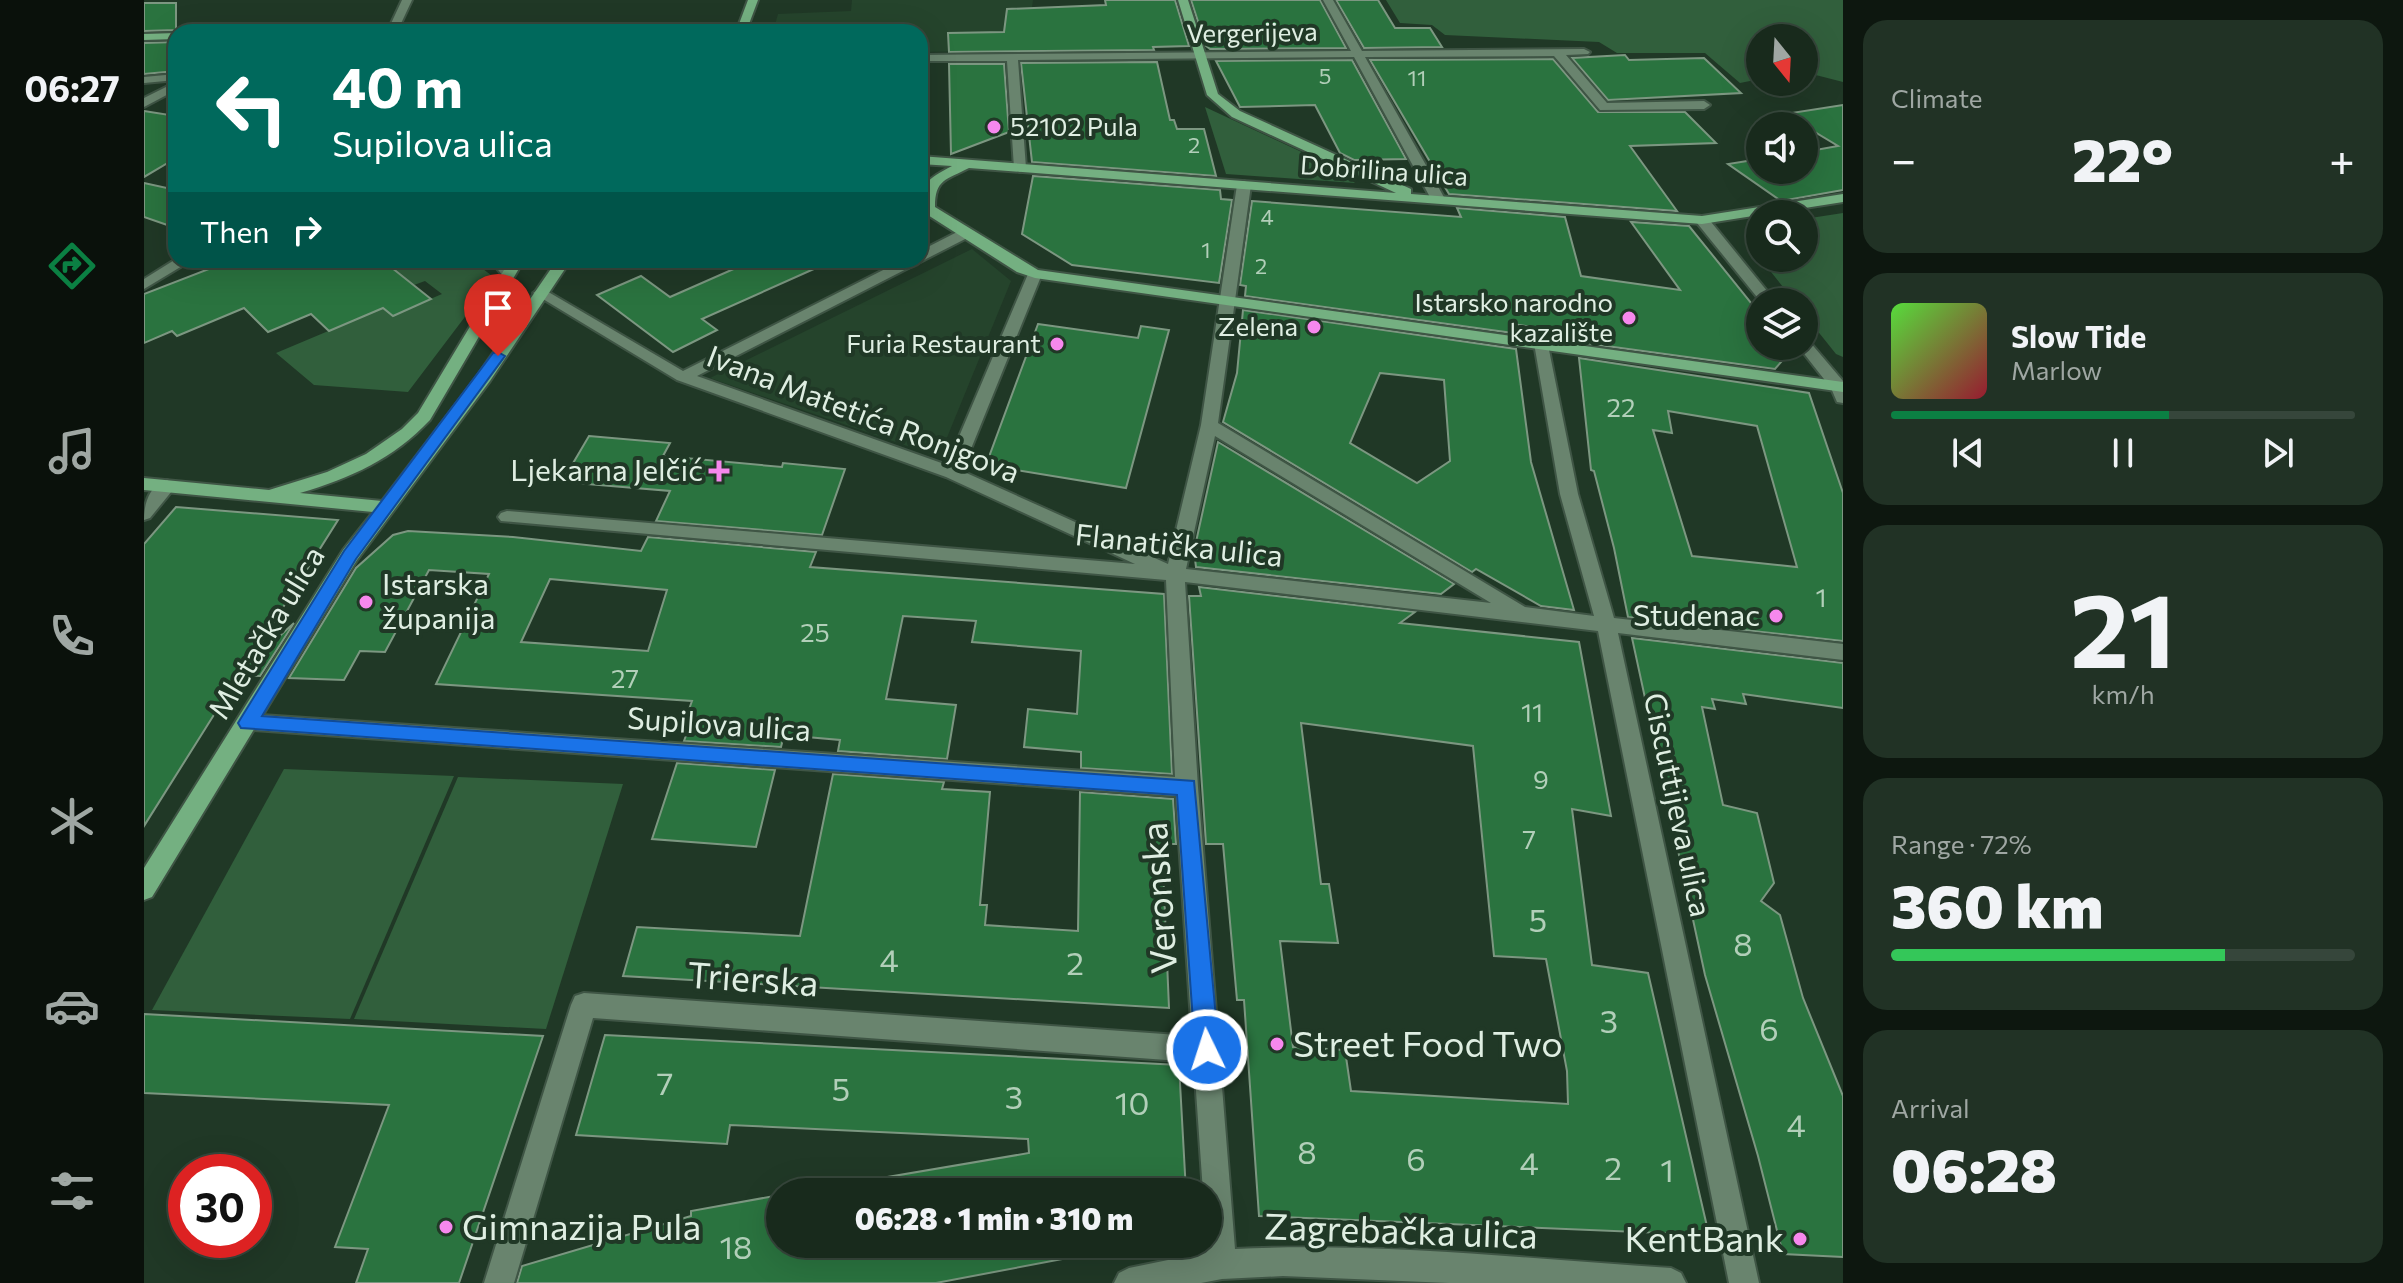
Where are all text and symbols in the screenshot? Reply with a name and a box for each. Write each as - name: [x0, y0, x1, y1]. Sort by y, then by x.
- street label: Vergerijeva: [1186, 15, 1318, 48]
- north arrow: [1746, 24, 1818, 96]
- map controls: [1746, 24, 1818, 360]
- text: 40 m: [332, 51, 463, 120]
- icon: left: [200, 56, 304, 160]
- house number: 5: [1319, 62, 1331, 89]
- house number: 11: [1408, 64, 1426, 91]
- text: 06:27: [24, 65, 120, 109]
- text: Climate: [1891, 82, 1983, 113]
- place label: 52102 Pula: [1010, 110, 1138, 141]
- button: sound: [1746, 112, 1818, 184]
- marker: 52102 Pula: [985, 118, 1003, 136]
- text: Supilova ulica: [332, 120, 553, 164]
- text: 22°: [2072, 121, 2173, 194]
- house number: 2: [1188, 131, 1200, 158]
- text: −: [1891, 131, 1916, 185]
- text: +: [2329, 131, 2355, 185]
- street label: Dobrilina ulica: [1299, 148, 1469, 191]
- button: search: [1746, 200, 1818, 272]
- house number: 4: [1260, 203, 1274, 230]
- icon: right: [285, 208, 329, 252]
- text: Then: [200, 212, 269, 249]
- house number: 1: [1201, 236, 1211, 263]
- icon: directions: [44, 238, 100, 294]
- house number: 2: [1255, 252, 1267, 279]
- pin: [464, 274, 532, 356]
- icon: arrive: [476, 286, 520, 330]
- place label: Istarsko narodno kazalište: [1415, 286, 1613, 347]
- button: layers: [1746, 288, 1818, 360]
- marker: Istarsko narodno kazalište: [1620, 309, 1638, 327]
- place label: Zelena: [1218, 310, 1298, 341]
- text: Slow Tide: [2011, 317, 2146, 354]
- marker: Zelena: [1305, 318, 1323, 336]
- place label: Furia Restaurant: [846, 327, 1041, 358]
- marker: Furia Restaurant: [1048, 335, 1066, 353]
- street label: Ivana Matetića Ronjgova: [702, 336, 1025, 489]
- text: Marlow: [2011, 354, 2102, 385]
- house number: 22: [1607, 391, 1635, 422]
- icon: music: [44, 423, 100, 479]
- icon: previous: [1946, 431, 1990, 475]
- icon: pause: [2101, 431, 2145, 475]
- icon: next: [2256, 431, 2300, 475]
- place label: Ljekarna Jelčić: [510, 450, 703, 487]
- marker: Ljekarna Jelčić: [710, 462, 728, 480]
- street label: Flanatička ulica: [1074, 514, 1285, 573]
- street label: Mletačka ulica: [199, 539, 331, 725]
- text: 21: [2070, 562, 2176, 689]
- place label: Istarska županija: [382, 564, 495, 635]
- house number: 1: [1815, 581, 1827, 612]
- marker: Istarska županija: [357, 593, 375, 611]
- place label: Studenac: [1633, 595, 1760, 632]
- marker: Studenac: [1767, 607, 1785, 625]
- icon: phone: [44, 608, 100, 664]
- house number: 25: [800, 616, 830, 647]
- house number: 27: [611, 662, 639, 693]
- text: km/h: [2091, 678, 2155, 709]
- street label: Ciscuttijeva ulica: [1638, 689, 1721, 920]
- house number: 11: [1521, 696, 1543, 727]
- street label: Supilova ulica: [626, 698, 812, 747]
- house number: 9: [1533, 763, 1549, 794]
- icon: climate: [44, 793, 100, 849]
- street label: Veronska: [1130, 821, 1184, 975]
- house number: 7: [1522, 823, 1536, 854]
- text: Range · 72%: [1891, 828, 2032, 859]
- text: 360 km: [1891, 867, 2103, 940]
- house number: 5: [1529, 899, 1547, 939]
- house number: 8: [1733, 923, 1753, 963]
- house number: 4: [879, 939, 899, 979]
- house number: 2: [1066, 942, 1084, 982]
- street label: Trierska: [686, 950, 820, 1004]
- icon: car: [44, 978, 100, 1034]
- house number: 3: [1600, 1000, 1618, 1040]
- position arrow: [1165, 1008, 1249, 1092]
- house number: 6: [1759, 1008, 1779, 1048]
- place label: Street Food Two: [1293, 1020, 1563, 1064]
- marker: Street Food Two: [1268, 1035, 1286, 1053]
- house number: 7: [657, 1062, 673, 1102]
- house number: 5: [832, 1068, 850, 1108]
- house number: 3: [1005, 1076, 1023, 1116]
- house number: 10: [1115, 1082, 1149, 1122]
- text: Arrival: [1891, 1092, 1970, 1123]
- house number: 4: [1786, 1104, 1806, 1144]
- house number: 8: [1297, 1131, 1317, 1171]
- text: 06:28: [1891, 1131, 2057, 1204]
- house number: 6: [1406, 1138, 1426, 1178]
- house number: 4: [1519, 1142, 1539, 1182]
- house number: 2: [1604, 1147, 1622, 1187]
- house number: 1: [1660, 1149, 1674, 1189]
- speed limit sign: 30: [168, 1154, 272, 1258]
- icon: filters: [44, 1163, 100, 1219]
- text: 06:28 · 1 min · 310 m: [855, 1199, 1133, 1236]
- street label: Zagrebačka ulica: [1264, 1202, 1539, 1256]
- place label: Gimnazija Pula: [462, 1203, 701, 1247]
- place label: KentBank: [1625, 1215, 1784, 1259]
- marker: Gimnazija Pula: [437, 1218, 455, 1236]
- house number: 18: [719, 1226, 753, 1266]
- marker: KentBank: [1791, 1230, 1809, 1248]

